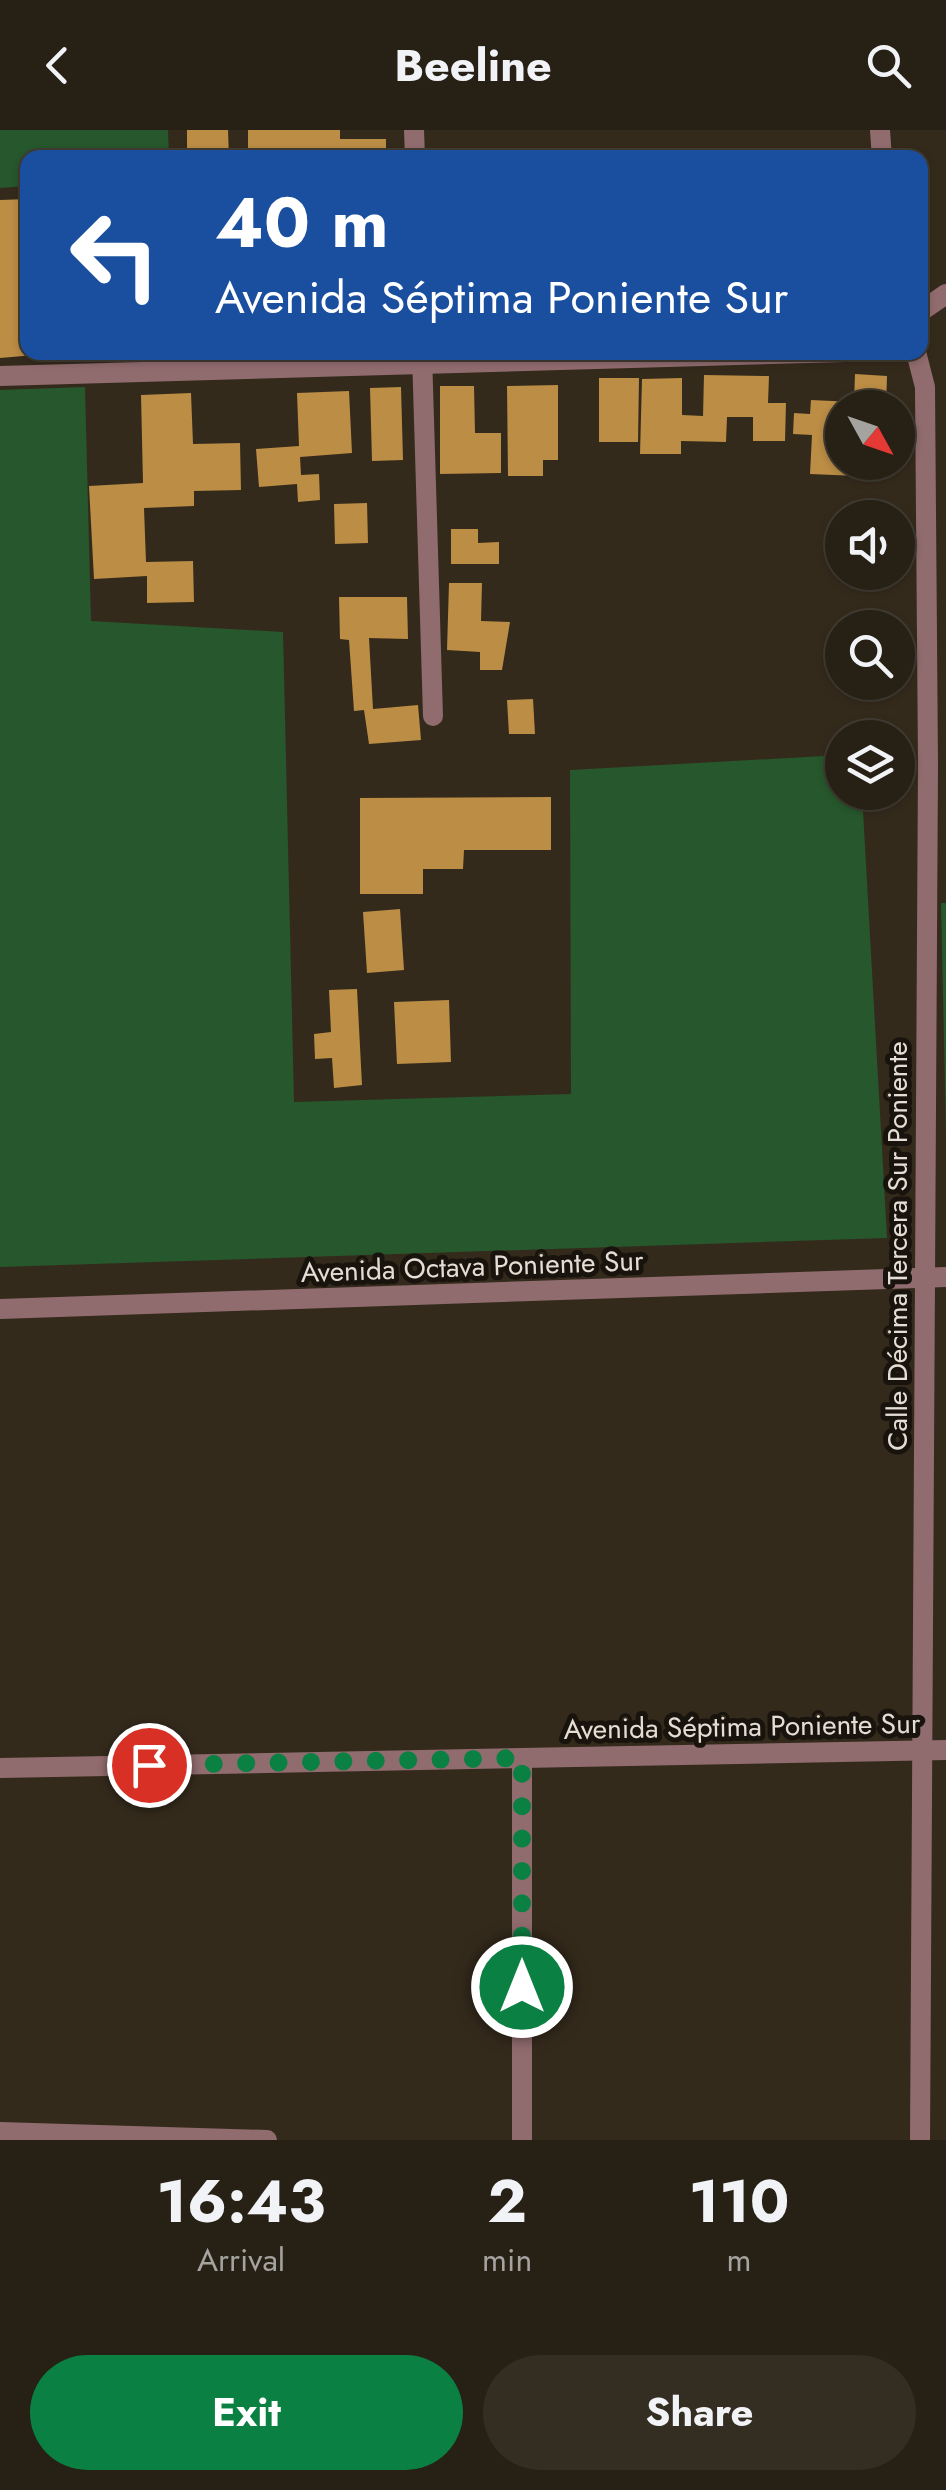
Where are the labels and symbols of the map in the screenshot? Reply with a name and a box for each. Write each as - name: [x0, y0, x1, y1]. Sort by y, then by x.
- north arrow: [825, 390, 915, 480]
- street label: Calle Décima Tercera Sur Poniente: [877, 1041, 918, 1451]
- street label: Avenida Octava Poniente Sur: [300, 1240, 645, 1293]
- street label: Avenida Séptima Poniente Sur: [563, 1703, 921, 1750]
- pin: [107, 1723, 192, 1808]
- position arrow: [470, 1935, 574, 2039]

